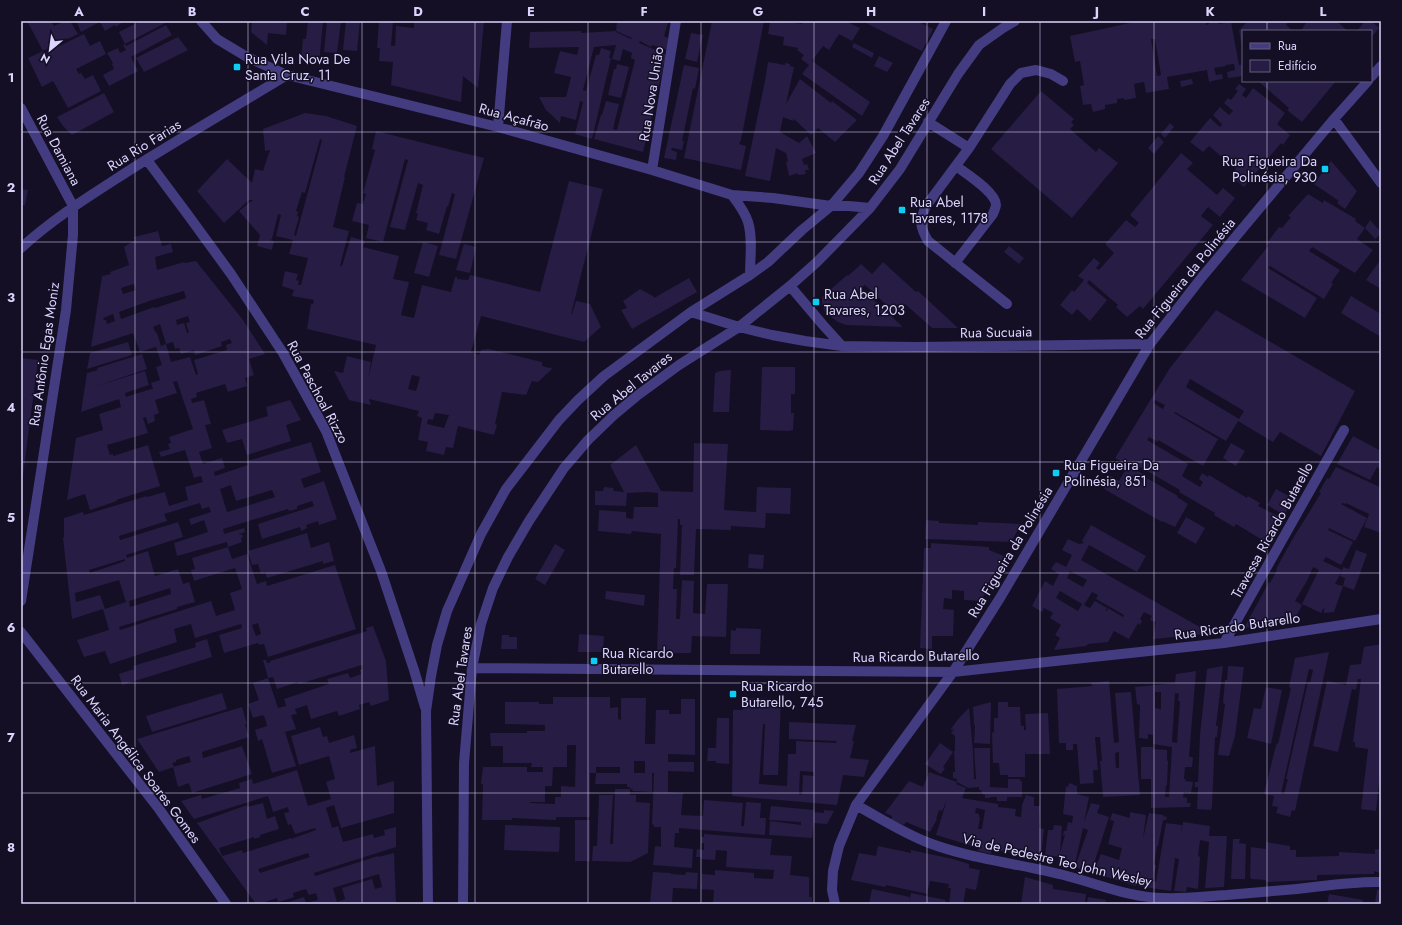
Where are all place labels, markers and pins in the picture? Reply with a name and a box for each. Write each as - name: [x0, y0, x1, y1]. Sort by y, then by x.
- place label: Rua Vila Nova De Santa Cruz, 11: [245, 49, 350, 85]
- marker: Rua Vila Nova De Santa Cruz, 11: [232, 62, 242, 72]
- place label: Rua Figueira Da Polinésia, 930: [1222, 151, 1317, 187]
- marker: Rua Figueira Da Polinésia, 930: [1320, 164, 1330, 174]
- place label: Rua Abel Tavares, 1178: [910, 192, 988, 228]
- marker: Rua Abel Tavares, 1178: [897, 205, 907, 215]
- place label: Rua Abel Tavares, 1203: [824, 284, 905, 320]
- marker: Rua Abel Tavares, 1203: [811, 297, 821, 307]
- place label: Rua Figueira Da Polinésia, 851: [1064, 455, 1159, 491]
- marker: Rua Figueira Da Polinésia, 851: [1051, 468, 1061, 478]
- place label: Rua Ricardo Butarello: [602, 643, 674, 679]
- marker: Rua Ricardo Butarello: [589, 656, 599, 666]
- place label: Rua Ricardo Butarello, 745: [741, 676, 823, 712]
- marker: Rua Ricardo Butarello, 745: [728, 689, 738, 699]

